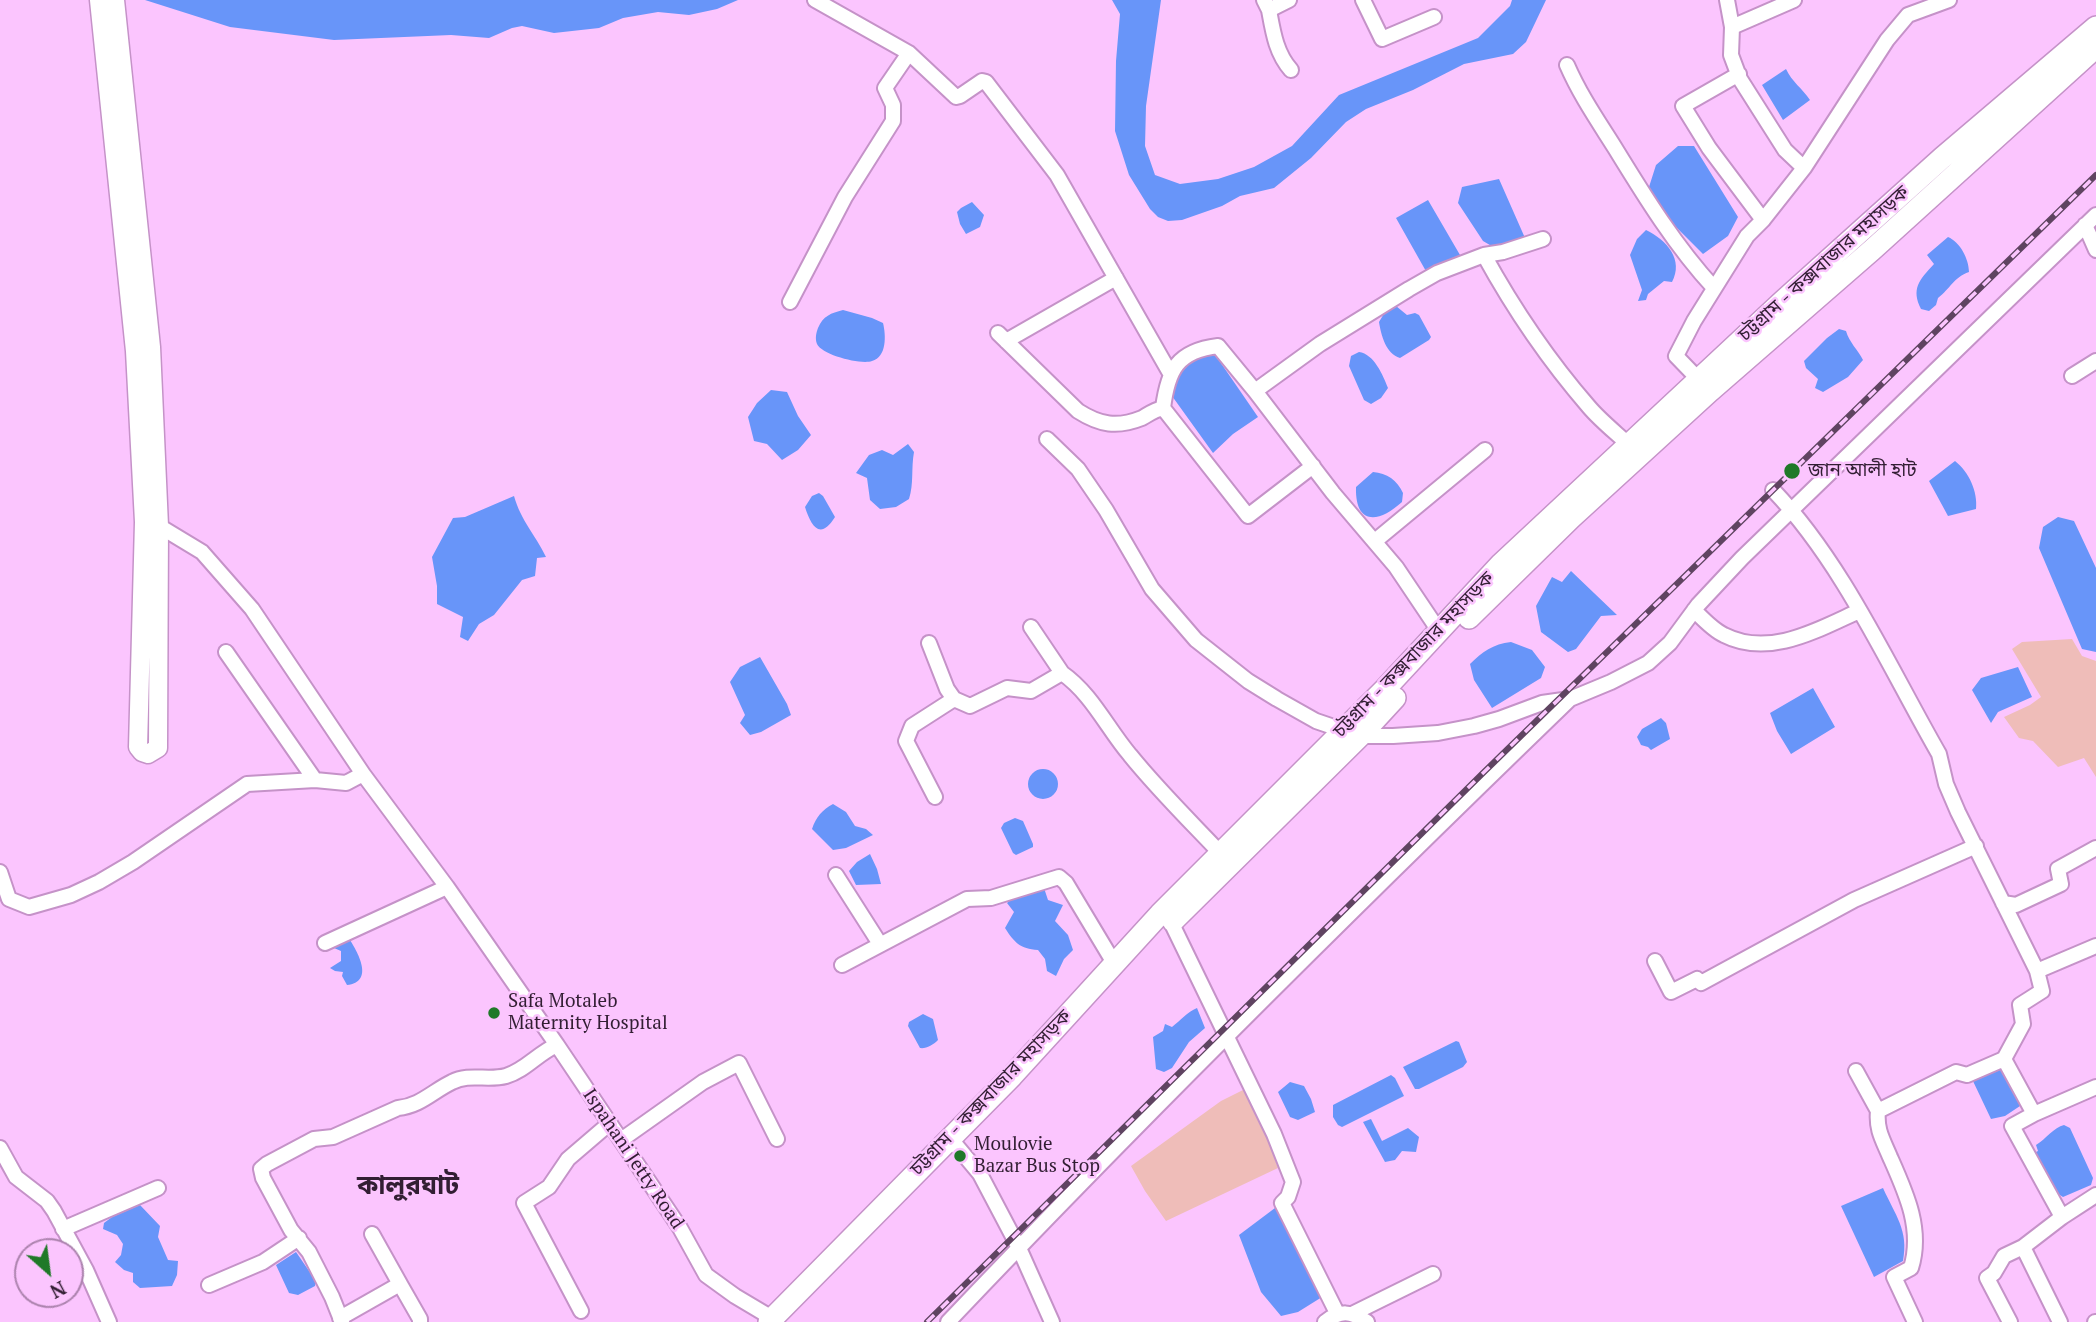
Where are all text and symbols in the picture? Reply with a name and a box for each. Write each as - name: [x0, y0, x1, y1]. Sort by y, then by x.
- street label: চট্টগ্রাম - কক্সবাজার মহাসড়ক: [1734, 181, 1914, 347]
- place label: জান আলী হাট: [1808, 460, 1917, 482]
- marker: জান আলী হাট: [1782, 461, 1802, 481]
- street label: চট্টগ্রাম - কক্সবাজার মহাসড়ক: [1329, 567, 1499, 743]
- place label: Safa Motaleb Maternity Hospital: [508, 991, 668, 1035]
- marker: Safa Motaleb Maternity Hospital: [486, 1005, 502, 1021]
- street label: চট্টগ্রাম - কক্সবাজার মহাসড়ক: [906, 1005, 1076, 1181]
- street label: Ispahani Jetty Road: [578, 1085, 688, 1233]
- place label: Moulovie Bazar Bus Stop: [974, 1134, 1100, 1178]
- marker: Moulovie Bazar Bus Stop: [952, 1148, 968, 1164]
- district label: কালুরঘাট: [357, 1171, 459, 1203]
- north arrow: [14, 1238, 84, 1308]
- text: N: [46, 1276, 70, 1305]

